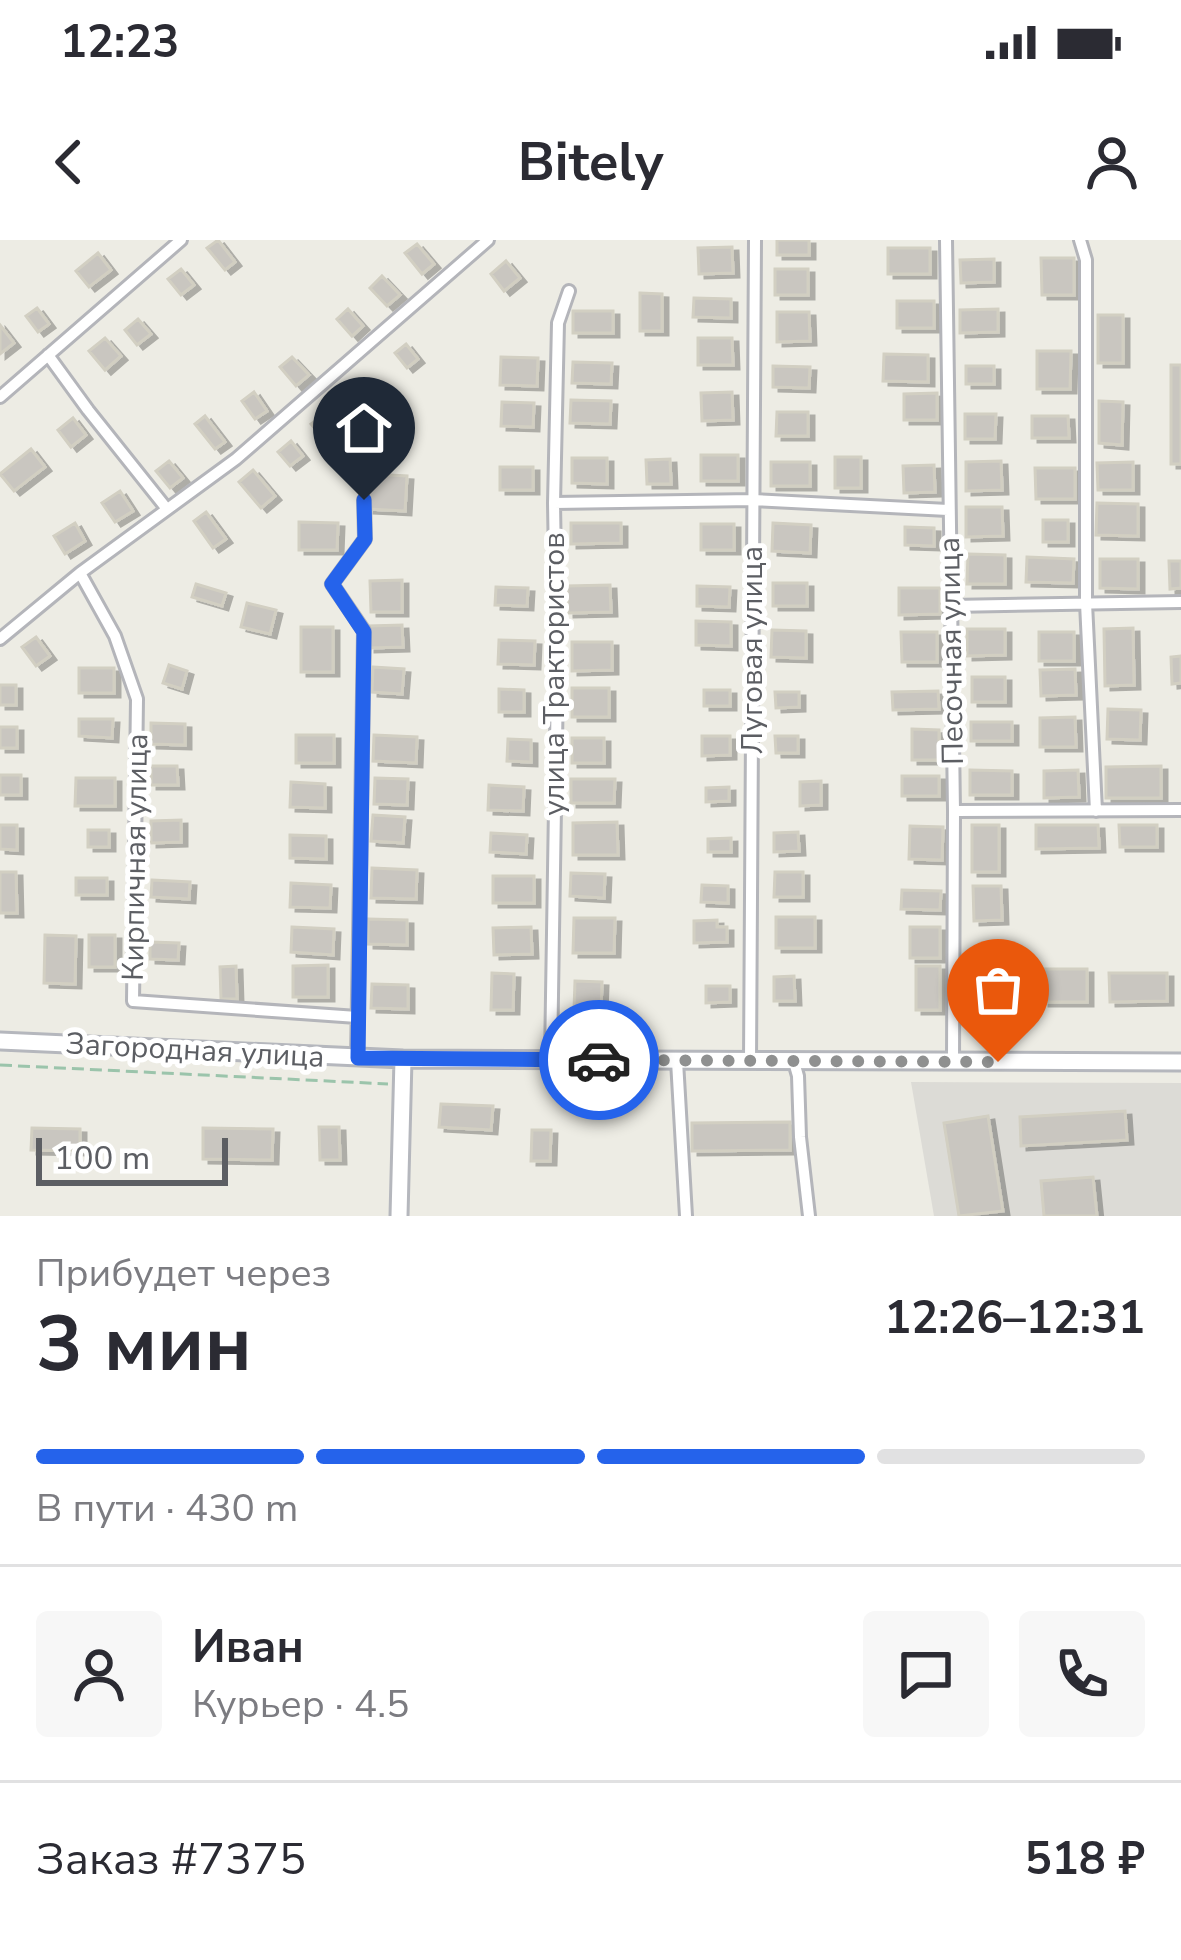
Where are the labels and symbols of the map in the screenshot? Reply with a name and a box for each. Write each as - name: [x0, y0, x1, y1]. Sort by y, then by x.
- pin: [313, 377, 415, 500]
- street label: улица Трактористов: [534, 532, 575, 816]
- street label: Песочная улица: [929, 537, 974, 765]
- street label: Луговая улица: [732, 546, 773, 754]
- street label: Кирпичная улица: [113, 733, 158, 981]
- pin: [947, 939, 1049, 1062]
- courier: [539, 1000, 659, 1120]
- street label: Загородная улица: [64, 1023, 326, 1078]
- scale bar: [36, 1132, 228, 1185]

